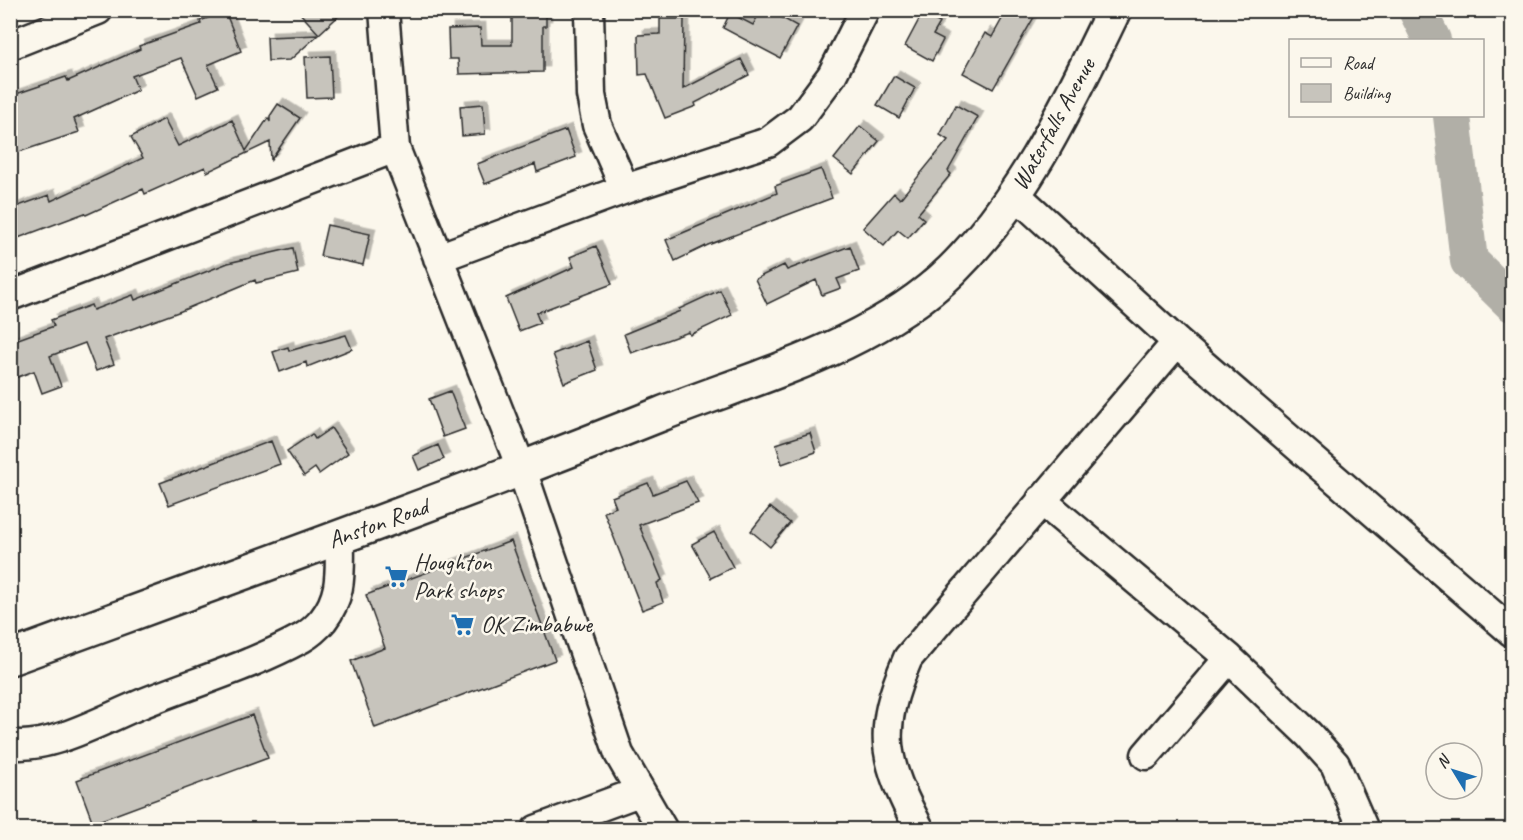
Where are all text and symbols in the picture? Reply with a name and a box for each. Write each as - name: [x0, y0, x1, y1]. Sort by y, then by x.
- legend: [1289, 39, 1484, 117]
- street label: Waterfalls Avenue: [1004, 51, 1103, 195]
- text: Road: [1343, 52, 1376, 74]
- text: Building: [1343, 82, 1392, 104]
- street label: Anston Road: [324, 490, 435, 555]
- place label: Houghton Park shops: [414, 547, 505, 605]
- supermarket icon: Houghton Park shops: [383, 563, 409, 589]
- place label: OK Zimbabwe: [481, 609, 594, 639]
- supermarket icon: OK Zimbabwe: [450, 611, 476, 637]
- north arrow: [1424, 741, 1484, 801]
- text: N: [1432, 750, 1456, 772]

